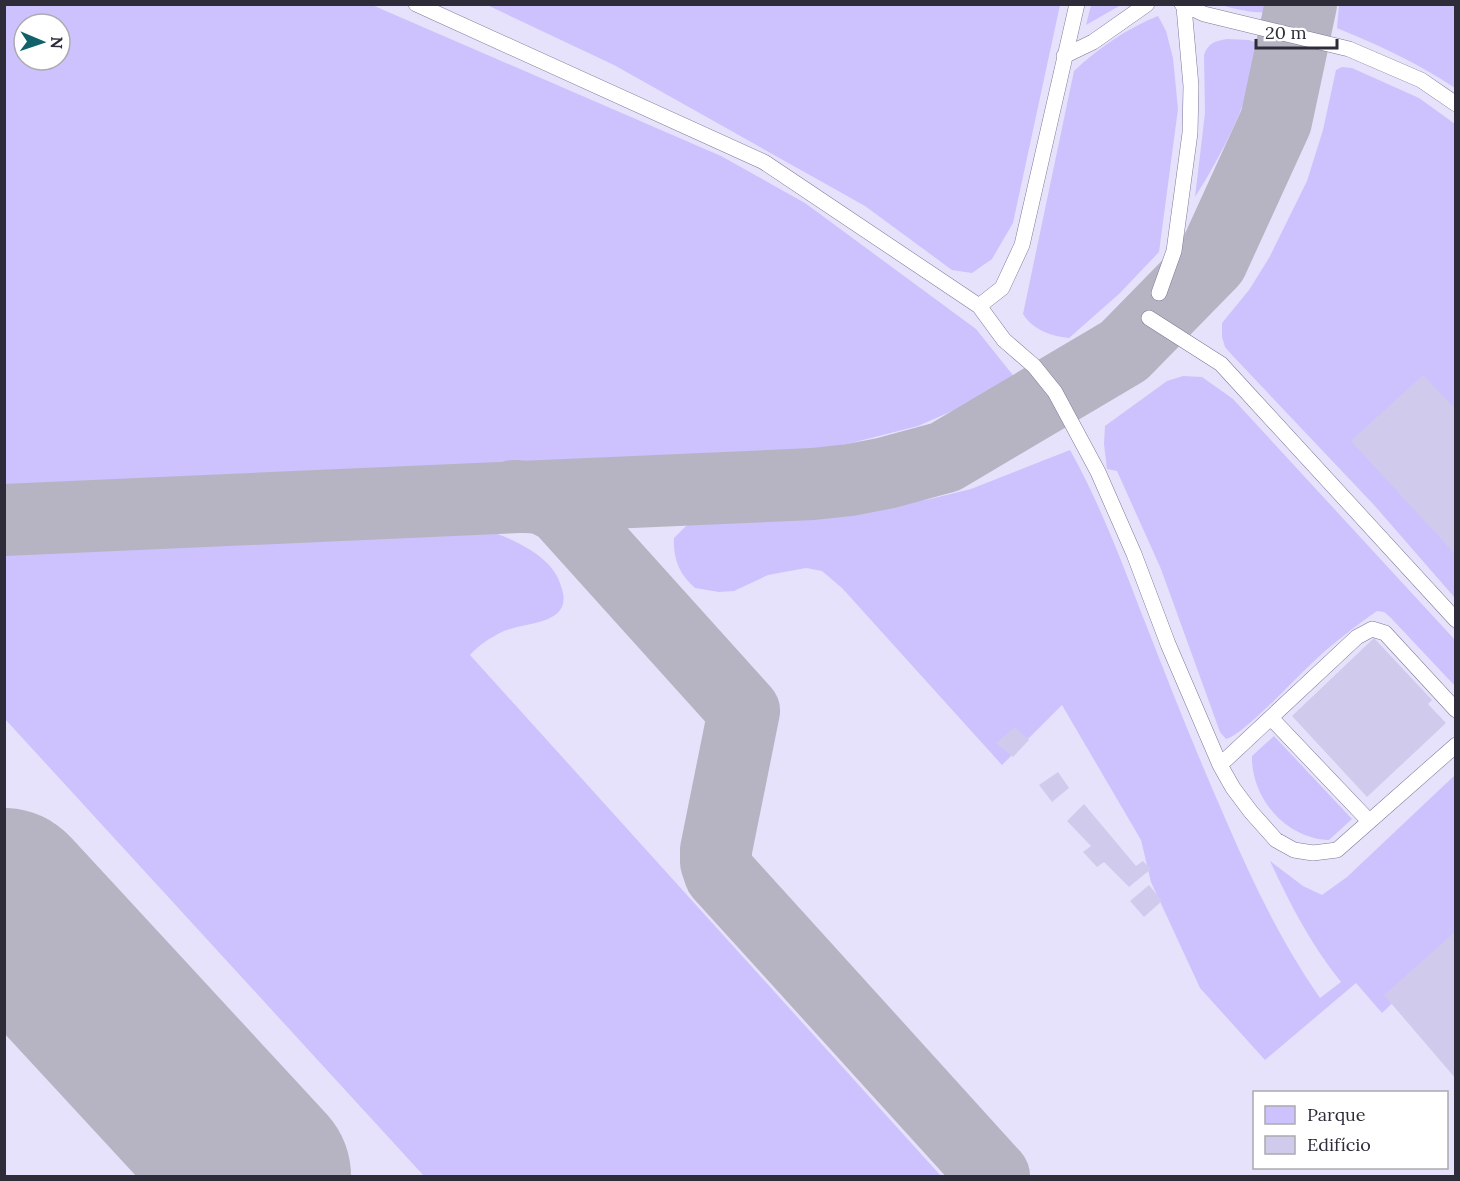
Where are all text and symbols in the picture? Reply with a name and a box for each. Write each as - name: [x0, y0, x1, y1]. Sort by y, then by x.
- north arrow: [12, 12, 72, 72]
- scale bar: [1256, 12, 1337, 50]
- text: 20 m: [1265, 21, 1307, 44]
- text: N: [47, 36, 67, 49]
- legend: [1253, 1091, 1448, 1169]
- text: Parque: [1307, 1103, 1366, 1126]
- text: Edifício: [1307, 1133, 1371, 1156]

